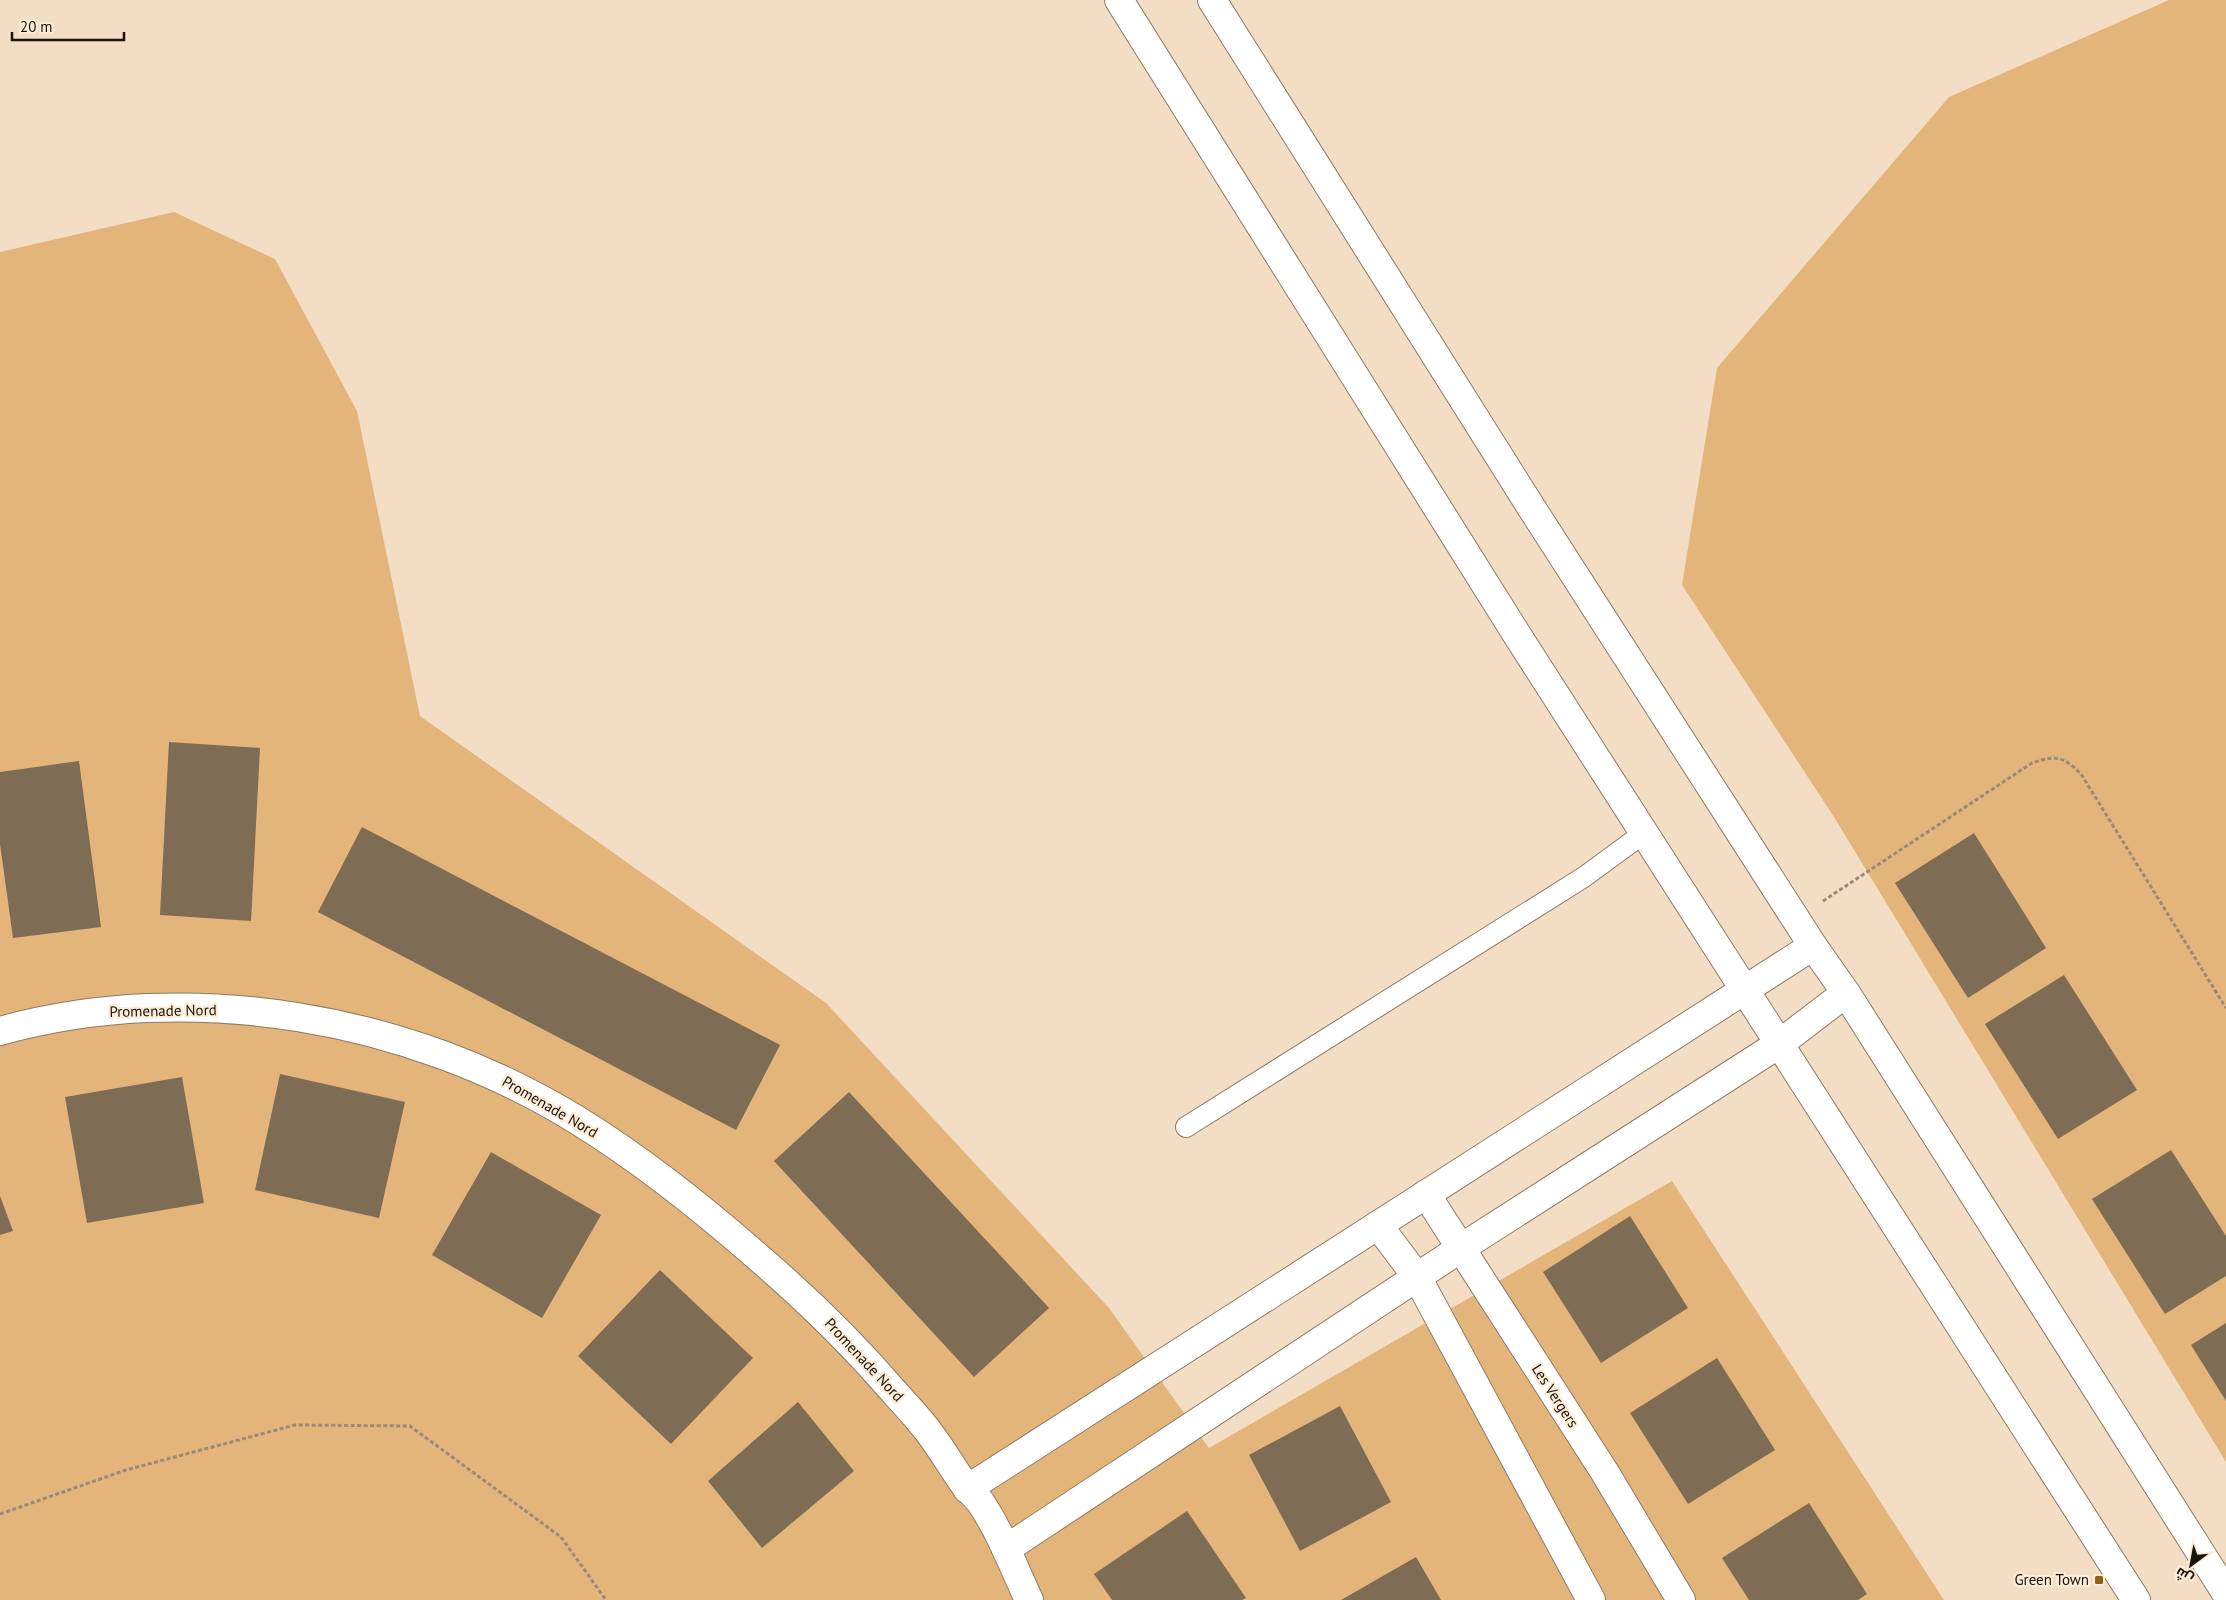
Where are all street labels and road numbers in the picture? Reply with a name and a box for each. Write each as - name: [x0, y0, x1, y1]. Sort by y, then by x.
- street label: Promenade Nord: [109, 1000, 217, 1021]
- street label: Promenade Nord: [499, 1071, 602, 1142]
- street label: Promenade Nord: [821, 1314, 908, 1405]
- street label: Les Vergers: [1528, 1360, 1583, 1431]

